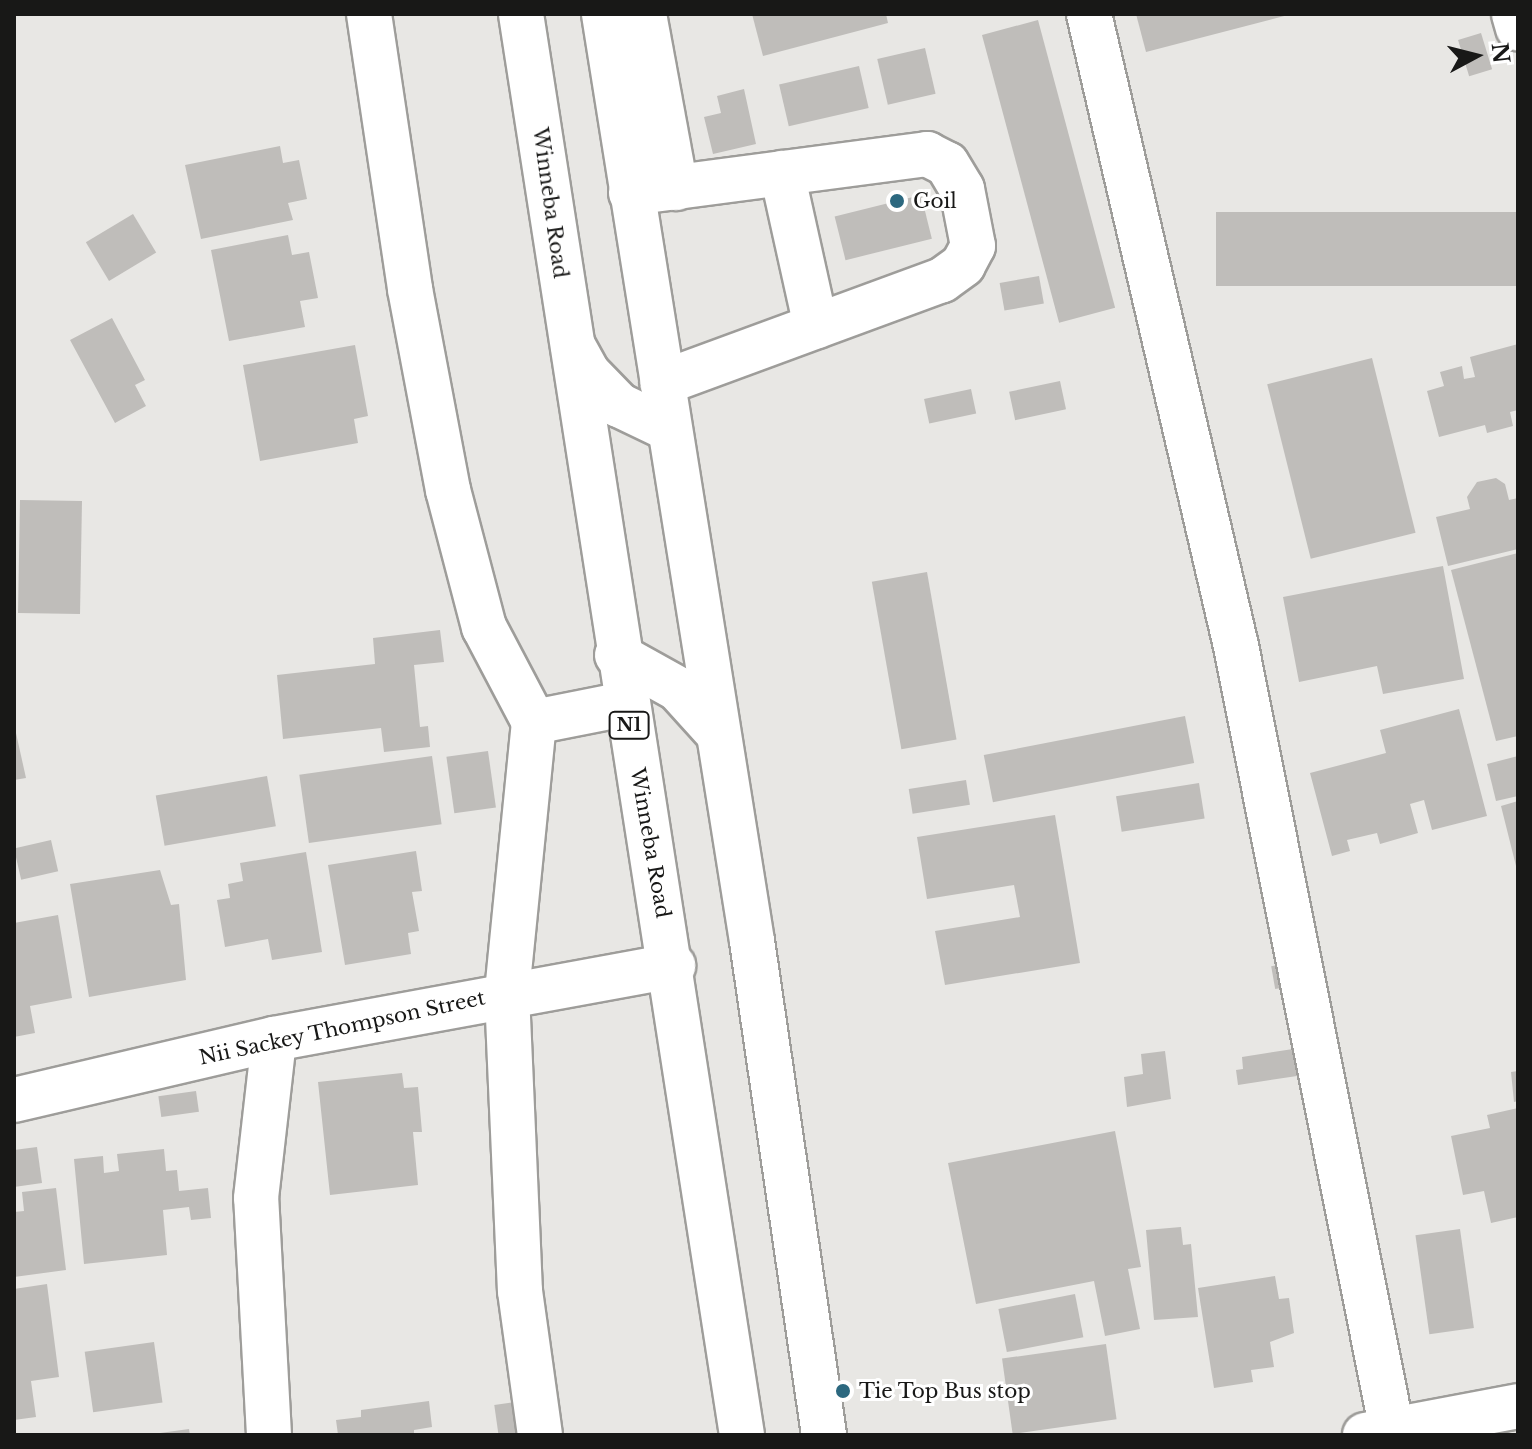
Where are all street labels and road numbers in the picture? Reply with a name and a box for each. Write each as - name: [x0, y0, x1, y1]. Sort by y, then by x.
- street label: Winneba Road: [528, 126, 572, 280]
- road number: N1: [607, 711, 651, 739]
- street label: Winneba Road: [625, 766, 675, 920]
- street label: Nii Sackey Thompson Street: [196, 986, 488, 1070]

